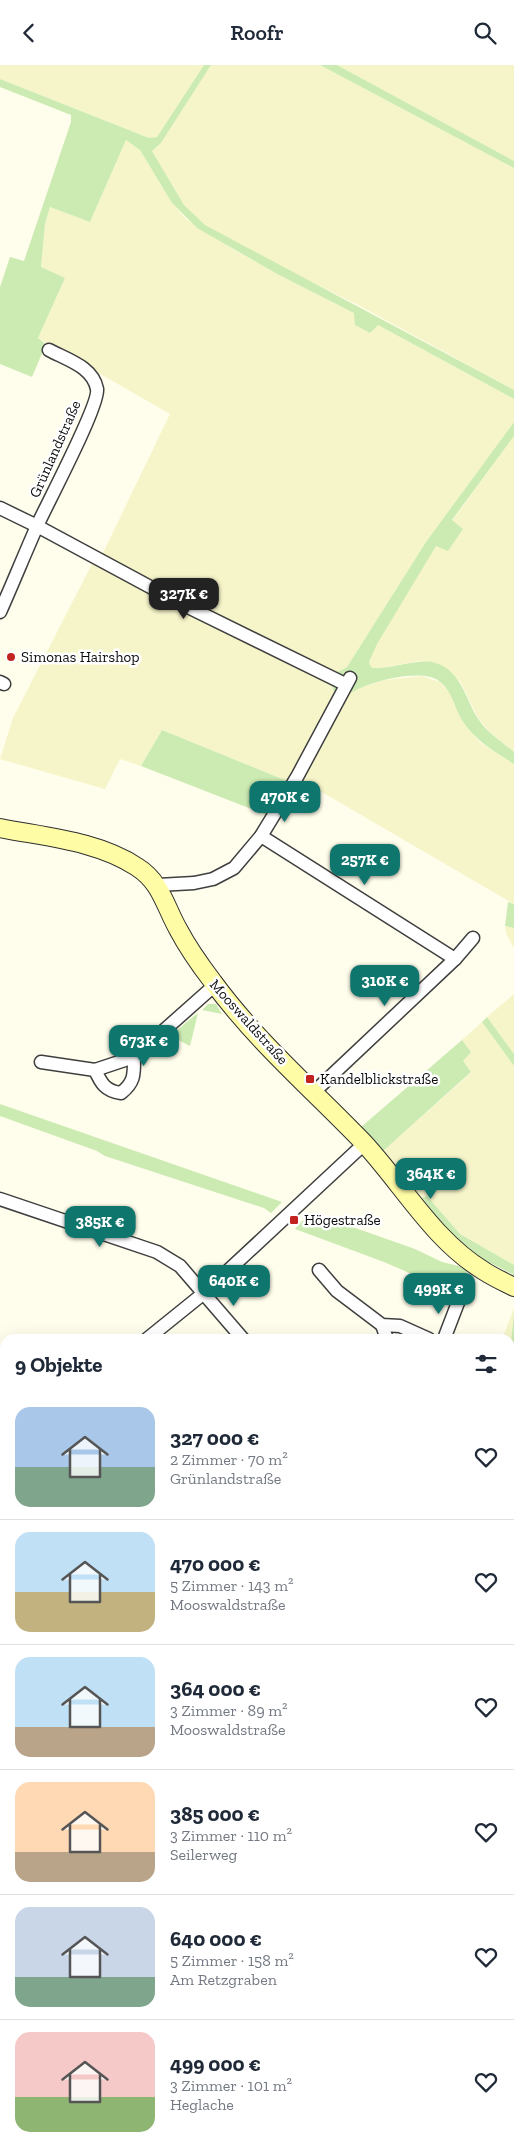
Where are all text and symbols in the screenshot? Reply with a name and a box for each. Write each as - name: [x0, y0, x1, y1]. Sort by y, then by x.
- icon: back: [15, 19, 43, 47]
- text: Roofr: [230, 19, 284, 46]
- icon: search: [471, 19, 499, 47]
- street label: Grünlandstraße: [26, 398, 84, 500]
- pin: 327K €: [143, 577, 225, 620]
- text: 327K €: [160, 584, 208, 603]
- place label: Simonas Hairshop: [21, 648, 140, 666]
- marker: Simonas Hairshop: [5, 651, 17, 663]
- pin: 470K €: [244, 781, 326, 823]
- text: 470K €: [260, 787, 310, 806]
- pin: 257K €: [324, 843, 406, 886]
- text: 257K €: [341, 850, 389, 869]
- pin: 310K €: [344, 965, 426, 1007]
- text: 310K €: [361, 971, 409, 990]
- street label: Mooswaldstraße: [206, 976, 292, 1068]
- pin: 673K €: [103, 1025, 185, 1067]
- text: 673K €: [120, 1031, 168, 1050]
- place label: Kandelblickstraße: [320, 1070, 438, 1088]
- marker: Kandelblickstraße: [304, 1073, 316, 1085]
- pin: 364K €: [390, 1157, 472, 1200]
- text: 364K €: [406, 1164, 456, 1183]
- pin: 385K €: [59, 1205, 141, 1248]
- place label: Högestraße: [304, 1211, 380, 1229]
- text: 385K €: [76, 1212, 124, 1231]
- marker: Högestraße: [288, 1214, 300, 1226]
- pin: 640K €: [193, 1265, 275, 1307]
- text: 640K €: [209, 1271, 259, 1290]
- pin: 499K €: [398, 1273, 480, 1315]
- text: 499K €: [414, 1279, 464, 1298]
- icon: filters: [472, 1350, 500, 1378]
- text: 9 Objekte: [15, 1352, 103, 1377]
- text: 327 000 €: [170, 1425, 259, 1450]
- icon: home: [55, 1427, 115, 1487]
- icon: heart: [472, 1443, 500, 1471]
- text: 2 Zimmer · 70 m²: [170, 1450, 288, 1469]
- text: Grünlandstraße: [170, 1469, 281, 1488]
- text: 470 000 €: [170, 1551, 261, 1576]
- icon: home: [55, 1552, 115, 1612]
- icon: heart: [472, 1568, 500, 1596]
- text: 5 Zimmer · 143 m²: [170, 1576, 294, 1595]
- text: Mooswaldstraße: [170, 1595, 286, 1614]
- text: 364 000 €: [170, 1676, 261, 1701]
- icon: home: [55, 1677, 115, 1737]
- icon: heart: [472, 1693, 500, 1721]
- text: 3 Zimmer · 89 m²: [170, 1701, 288, 1720]
- text: Mooswaldstraße: [170, 1720, 286, 1739]
- text: 385 000 €: [170, 1801, 260, 1826]
- icon: home: [55, 1802, 115, 1862]
- icon: heart: [472, 1818, 500, 1846]
- text: 3 Zimmer · 110 m²: [170, 1826, 292, 1845]
- text: Seilerweg: [170, 1845, 237, 1864]
- text: 640 000 €: [170, 1926, 262, 1951]
- icon: home: [55, 1927, 115, 1987]
- icon: heart: [472, 1943, 500, 1971]
- text: 5 Zimmer · 158 m²: [170, 1951, 294, 1970]
- text: Am Retzgraben: [170, 1970, 277, 1989]
- text: 499 000 €: [170, 2051, 261, 2076]
- icon: home: [55, 2052, 115, 2112]
- icon: heart: [472, 2068, 500, 2096]
- text: 3 Zimmer · 101 m²: [170, 2076, 292, 2095]
- text: Heglache: [170, 2095, 234, 2114]

